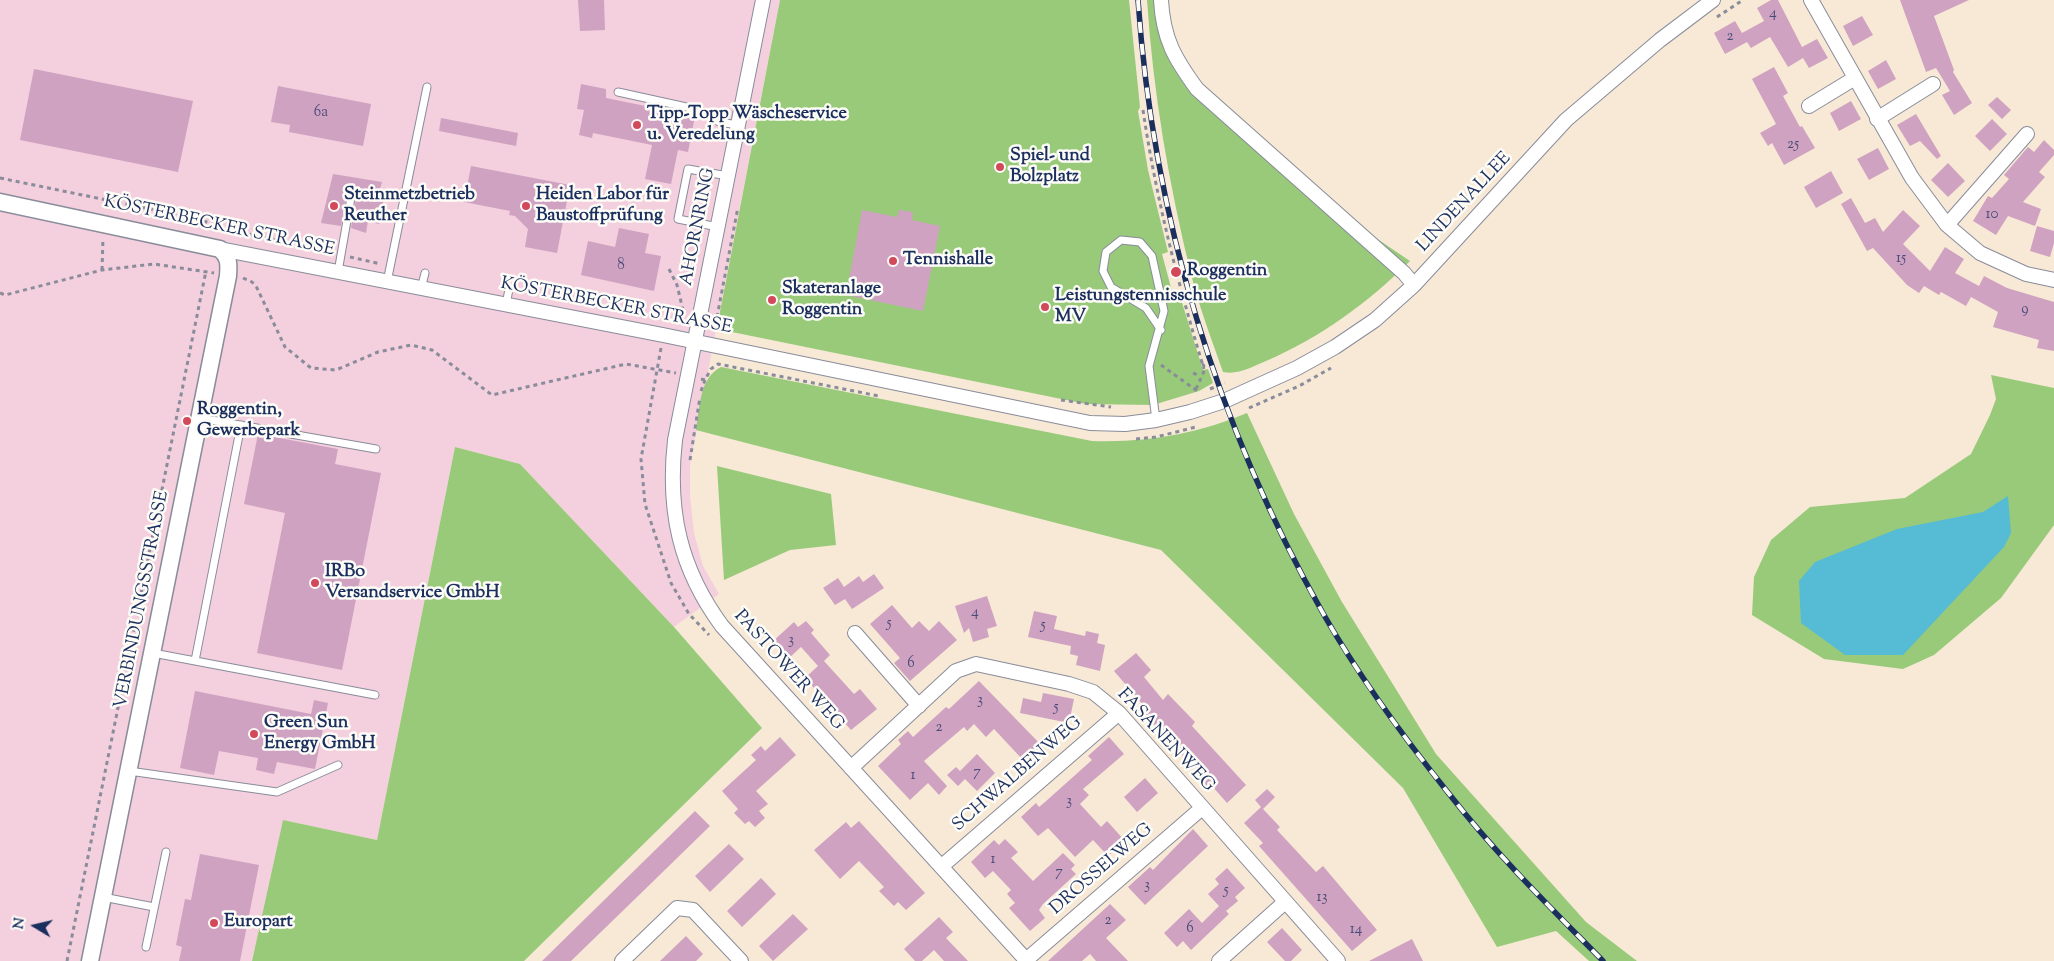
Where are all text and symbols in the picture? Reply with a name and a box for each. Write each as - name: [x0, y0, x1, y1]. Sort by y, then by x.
- house number: 4: [1769, 5, 1777, 23]
- house number: 2: [1726, 28, 1734, 46]
- house number: 6a: [314, 104, 328, 122]
- place label: Tipp-Topp Wäscheservice u. Veredelung: [647, 104, 847, 146]
- marker: Tipp-Topp Wäscheservice u. Veredelung: [631, 119, 643, 131]
- house number: 25: [1787, 136, 1799, 154]
- place label: Spiel- und Bolzplatz: [1010, 146, 1090, 188]
- street label: LINDENALLEE: [1413, 149, 1517, 257]
- marker: Spiel- und Bolzplatz: [994, 161, 1006, 173]
- street label: AHORNRING: [677, 166, 721, 288]
- place label: Steinmetzbetrieb Reuther: [344, 185, 475, 228]
- place label: Heiden Labor für Baustoffprüfung: [536, 185, 669, 228]
- street label: KÖSTERBECKER STRASSE: [102, 192, 336, 262]
- marker: Steinmetzbetrieb Reuther: [328, 200, 340, 212]
- marker: Heiden Labor für Baustoffprüfung: [520, 200, 532, 212]
- house number: 10: [1986, 206, 1998, 224]
- place label: Tennishalle: [903, 250, 993, 272]
- house number: 15: [1896, 250, 1906, 268]
- marker: Tennishalle: [887, 255, 899, 267]
- house number: 8: [617, 257, 625, 275]
- place label: Roggentin: [1187, 261, 1267, 283]
- marker: Roggentin: [1169, 265, 1183, 279]
- street label: KÖSTERBECKER STRASSE: [499, 274, 733, 340]
- place label: Skateranlage Roggentin: [782, 279, 881, 322]
- place label: Leistungstennisschule MV: [1055, 286, 1226, 328]
- marker: Skateranlage Roggentin: [766, 294, 778, 306]
- marker: Leistungstennisschule MV: [1039, 301, 1051, 313]
- house number: 9: [2021, 301, 2029, 319]
- place label: Roggentin, Gewerbepark: [197, 400, 300, 442]
- marker: Roggentin, Gewerbepark: [181, 415, 193, 427]
- street label: VERBINDUNGSSTRASSE: [111, 489, 175, 711]
- place label: IRBo Versandservice GmbH: [325, 562, 499, 604]
- marker: IRBo Versandservice GmbH: [309, 577, 321, 589]
- house number: 4: [971, 604, 979, 622]
- street label: PASTOWER WEG: [728, 606, 848, 736]
- house number: 5: [886, 615, 892, 633]
- house number: 5: [1040, 617, 1046, 635]
- house number: 3: [788, 632, 794, 650]
- house number: 6: [907, 655, 915, 673]
- street label: FASANENWEG: [1112, 685, 1218, 797]
- house number: 3: [977, 692, 983, 710]
- house number: 5: [1053, 699, 1059, 717]
- place label: Green Sun Energy GmbH: [264, 713, 376, 756]
- street label: SCHWALBENWEG: [949, 713, 1087, 837]
- house number: 2: [935, 719, 943, 737]
- marker: Green Sun Energy GmbH: [248, 728, 260, 740]
- house number: 7: [973, 764, 981, 782]
- house number: 1: [910, 767, 916, 785]
- house number: 3: [1066, 793, 1072, 811]
- street label: DROSSELWEG: [1046, 820, 1158, 920]
- house number: 1: [990, 851, 996, 869]
- house number: 7: [1055, 864, 1063, 882]
- house number: 3: [1144, 877, 1150, 895]
- house number: 5: [1223, 882, 1229, 900]
- house number: 13: [1316, 889, 1328, 907]
- north arrow: [10, 901, 60, 951]
- place label: Europart: [224, 912, 293, 934]
- house number: 2: [1104, 912, 1112, 930]
- text: N: [9, 917, 31, 931]
- marker: Europart: [208, 917, 220, 929]
- house number: 6: [1186, 920, 1194, 938]
- house number: 14: [1350, 921, 1362, 939]

